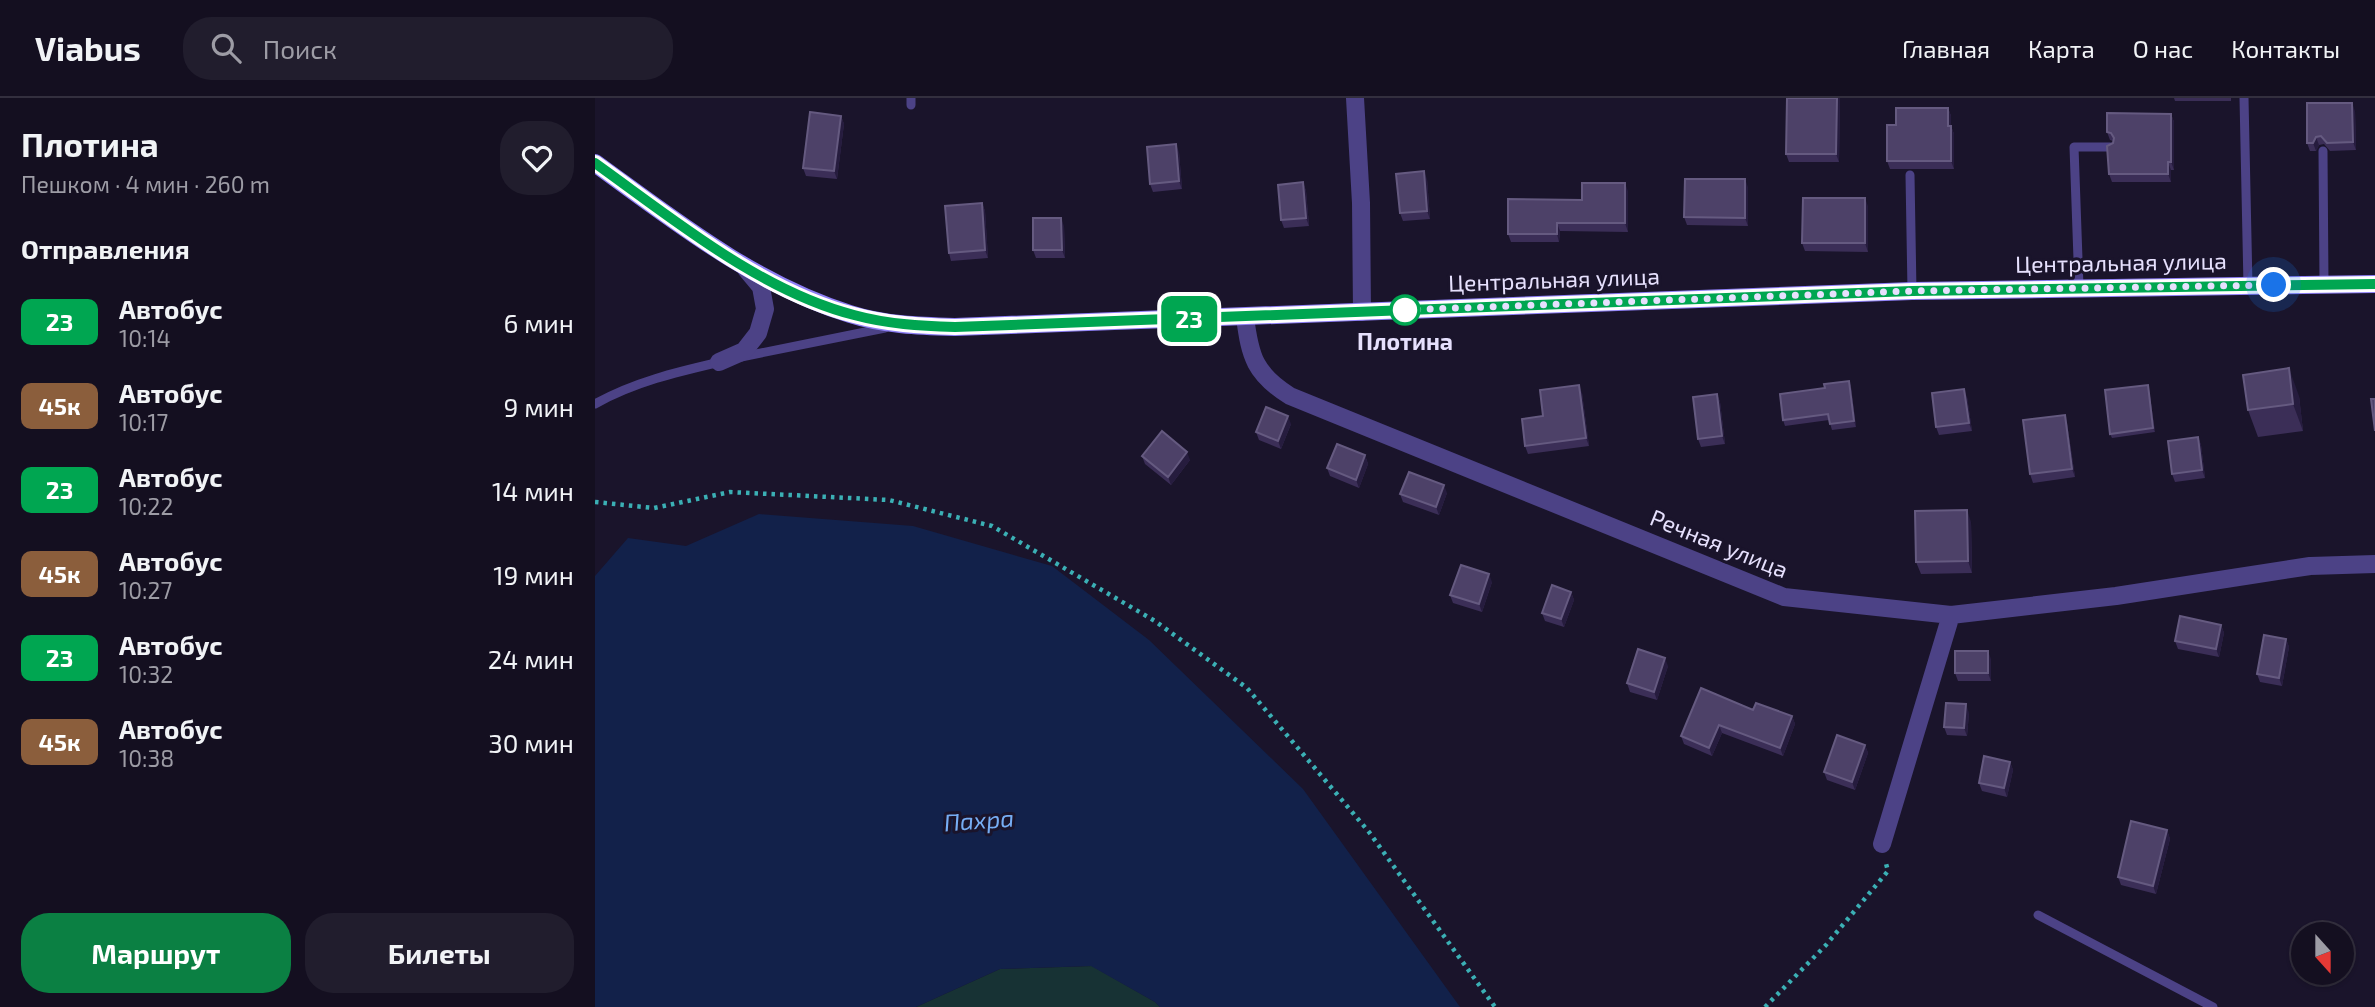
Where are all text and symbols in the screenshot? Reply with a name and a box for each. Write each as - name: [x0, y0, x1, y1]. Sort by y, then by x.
- search box: [183, 17, 673, 80]
- text: Viabus: [35, 28, 141, 68]
- icon: search: [207, 29, 245, 67]
- text: Поиск: [263, 33, 337, 64]
- text: Главная: [1902, 34, 1990, 63]
- text: Карта: [2028, 34, 2095, 63]
- text: О нас: [2133, 34, 2193, 63]
- text: Контакты: [2231, 34, 2340, 63]
- button: heart: [500, 121, 574, 195]
- text: Плотина: [21, 124, 159, 164]
- text: Пешком · 4 мин · 260 m: [21, 170, 270, 198]
- text: Отправления: [21, 233, 190, 264]
- street label: Центральная улица: [2015, 246, 2227, 279]
- street label: Центральная улица: [1448, 261, 1660, 298]
- your location: [2256, 267, 2291, 302]
- text: Автобус: [119, 293, 222, 324]
- marker: Плотина: [1390, 295, 1420, 325]
- line badge: 23: [1157, 296, 1221, 342]
- text: 23: [1175, 304, 1203, 333]
- text: 23: [46, 307, 73, 336]
- text: 6 мин: [503, 307, 574, 338]
- text: 10:14: [119, 324, 171, 352]
- place label: Плотина: [1357, 327, 1453, 355]
- text: Автобус: [119, 377, 222, 408]
- text: 45к: [38, 391, 81, 420]
- text: 9 мин: [503, 391, 574, 422]
- text: 10:17: [119, 408, 168, 436]
- text: Автобус: [119, 461, 222, 492]
- text: 23: [46, 475, 73, 504]
- text: 14 мин: [492, 475, 574, 506]
- text: 10:22: [119, 492, 173, 520]
- street label: Речная улица: [1646, 503, 1792, 584]
- text: Автобус: [119, 545, 222, 576]
- text: 45к: [38, 559, 81, 588]
- text: 19 мин: [493, 559, 574, 590]
- text: 10:27: [119, 576, 172, 604]
- text: Автобус: [119, 629, 222, 660]
- text: 23: [46, 643, 73, 672]
- text: 24 мин: [488, 643, 574, 674]
- text: 10:32: [119, 660, 173, 688]
- text: Автобус: [119, 713, 222, 744]
- text: 45к: [38, 727, 81, 756]
- text: 30 мин: [488, 727, 574, 758]
- text: 10:38: [119, 744, 174, 772]
- water label: Пахра: [943, 803, 1015, 836]
- button: Маршрут: [21, 913, 291, 993]
- button: Билеты: [305, 913, 574, 993]
- north arrow: [2291, 922, 2354, 985]
- map controls: [2291, 922, 2354, 985]

